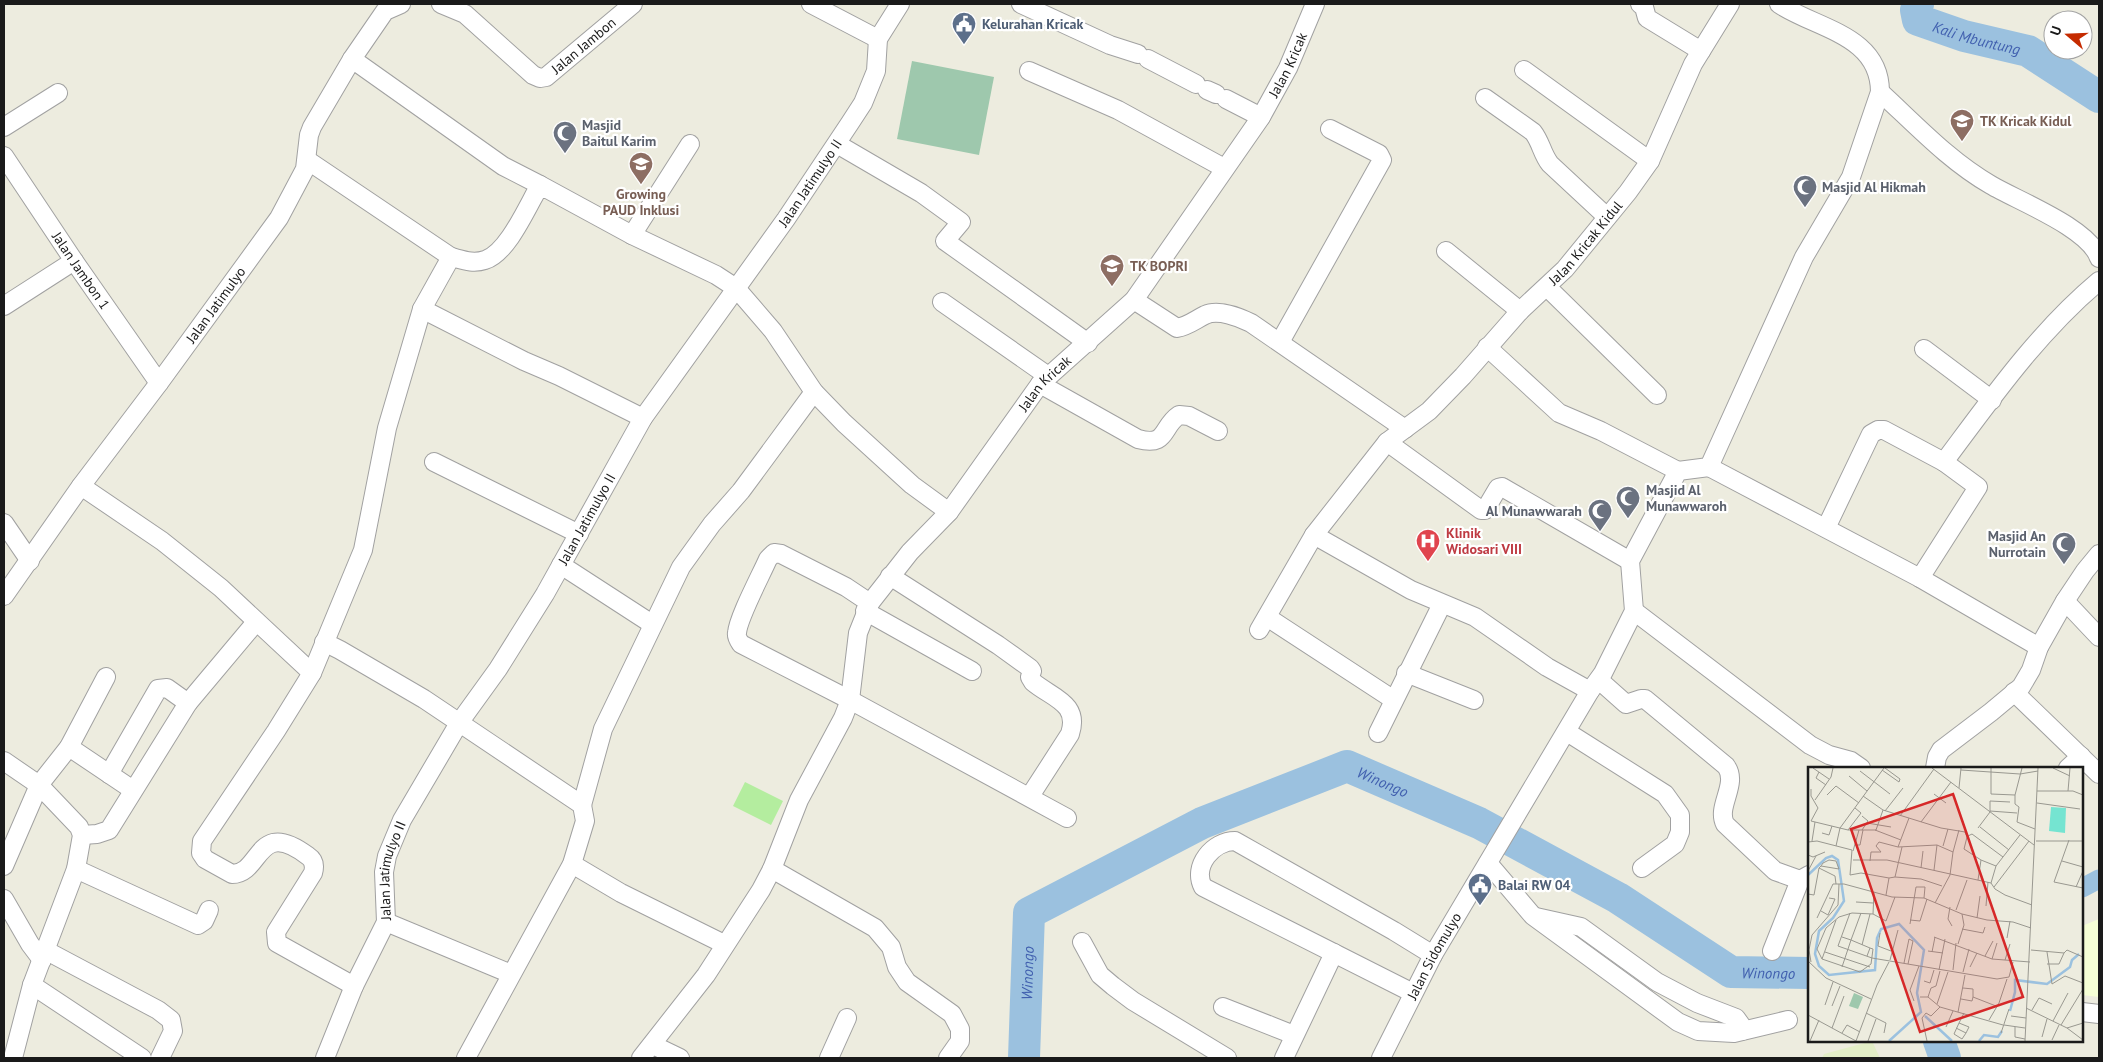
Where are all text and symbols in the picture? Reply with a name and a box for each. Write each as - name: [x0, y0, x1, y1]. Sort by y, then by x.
- north arrow: [2043, 10, 2093, 60]
- public building icon: Kelurahan Kricak: [951, 11, 977, 45]
- street label: Jalan Jambon: [547, 13, 619, 78]
- place label: Kelurahan Kricak: [982, 15, 1083, 33]
- water label: Kali Mbuntung: [1930, 16, 2023, 59]
- text: U: [2046, 24, 2066, 38]
- street label: Jalan Kricak: [1264, 29, 1311, 101]
- school or university icon: TK Kricak Kidul: [1949, 108, 1975, 142]
- place label: TK Kricak Kidul: [1980, 112, 2072, 130]
- place label: Masjid Baitul Karim: [582, 116, 656, 150]
- mosque icon: Masjid Baitul Karim: [552, 120, 578, 154]
- street label: Jalan Jatimulyo II: [774, 136, 846, 231]
- school or university icon: Growing PAUD Inklusi: [628, 151, 654, 185]
- mosque icon: Masjid Al Hikmah: [1792, 174, 1818, 208]
- place label: Masjid Al Hikmah: [1822, 178, 1926, 196]
- place label: Growing PAUD Inklusi: [603, 185, 679, 219]
- street label: Jalan Kricak Kidul: [1544, 197, 1626, 290]
- street label: Jalan Jambon 1: [48, 228, 114, 313]
- school or university icon: TK BOPRI: [1099, 253, 1125, 287]
- place label: TK BOPRI: [1130, 257, 1188, 275]
- street label: Jalan Jatimulyo: [181, 263, 250, 347]
- street label: Jalan Kricak: [1014, 351, 1075, 416]
- street label: Jalan Jatimulyo II: [554, 470, 619, 569]
- place label: Masjid Al Munawwaroh: [1646, 481, 1727, 515]
- mosque icon: Masjid Al Munawwaroh: [1615, 485, 1641, 519]
- mosque icon: Al Munawwarah: [1587, 498, 1613, 532]
- place label: Al Munawwarah: [1486, 502, 1582, 520]
- place label: Klinik Widosari VIII: [1446, 524, 1522, 558]
- place label: Masjid An Nurrotain: [1988, 527, 2046, 561]
- hospital icon: Klinik Widosari VIII: [1415, 528, 1441, 562]
- mosque icon: Masjid An Nurrotain: [2051, 531, 2077, 565]
- water label: Winongo: [1354, 762, 1411, 801]
- inset map: [1808, 767, 2083, 1042]
- street label: Jalan Jatimulyo II: [375, 818, 410, 921]
- public building icon: Balai RW 04: [1467, 872, 1493, 906]
- place label: Balai RW 04: [1498, 876, 1571, 894]
- street label: Jalan Sidomulyo: [1403, 909, 1465, 1003]
- water label: Winongo: [1017, 946, 1037, 1000]
- water label: Winongo: [1741, 963, 1795, 982]

